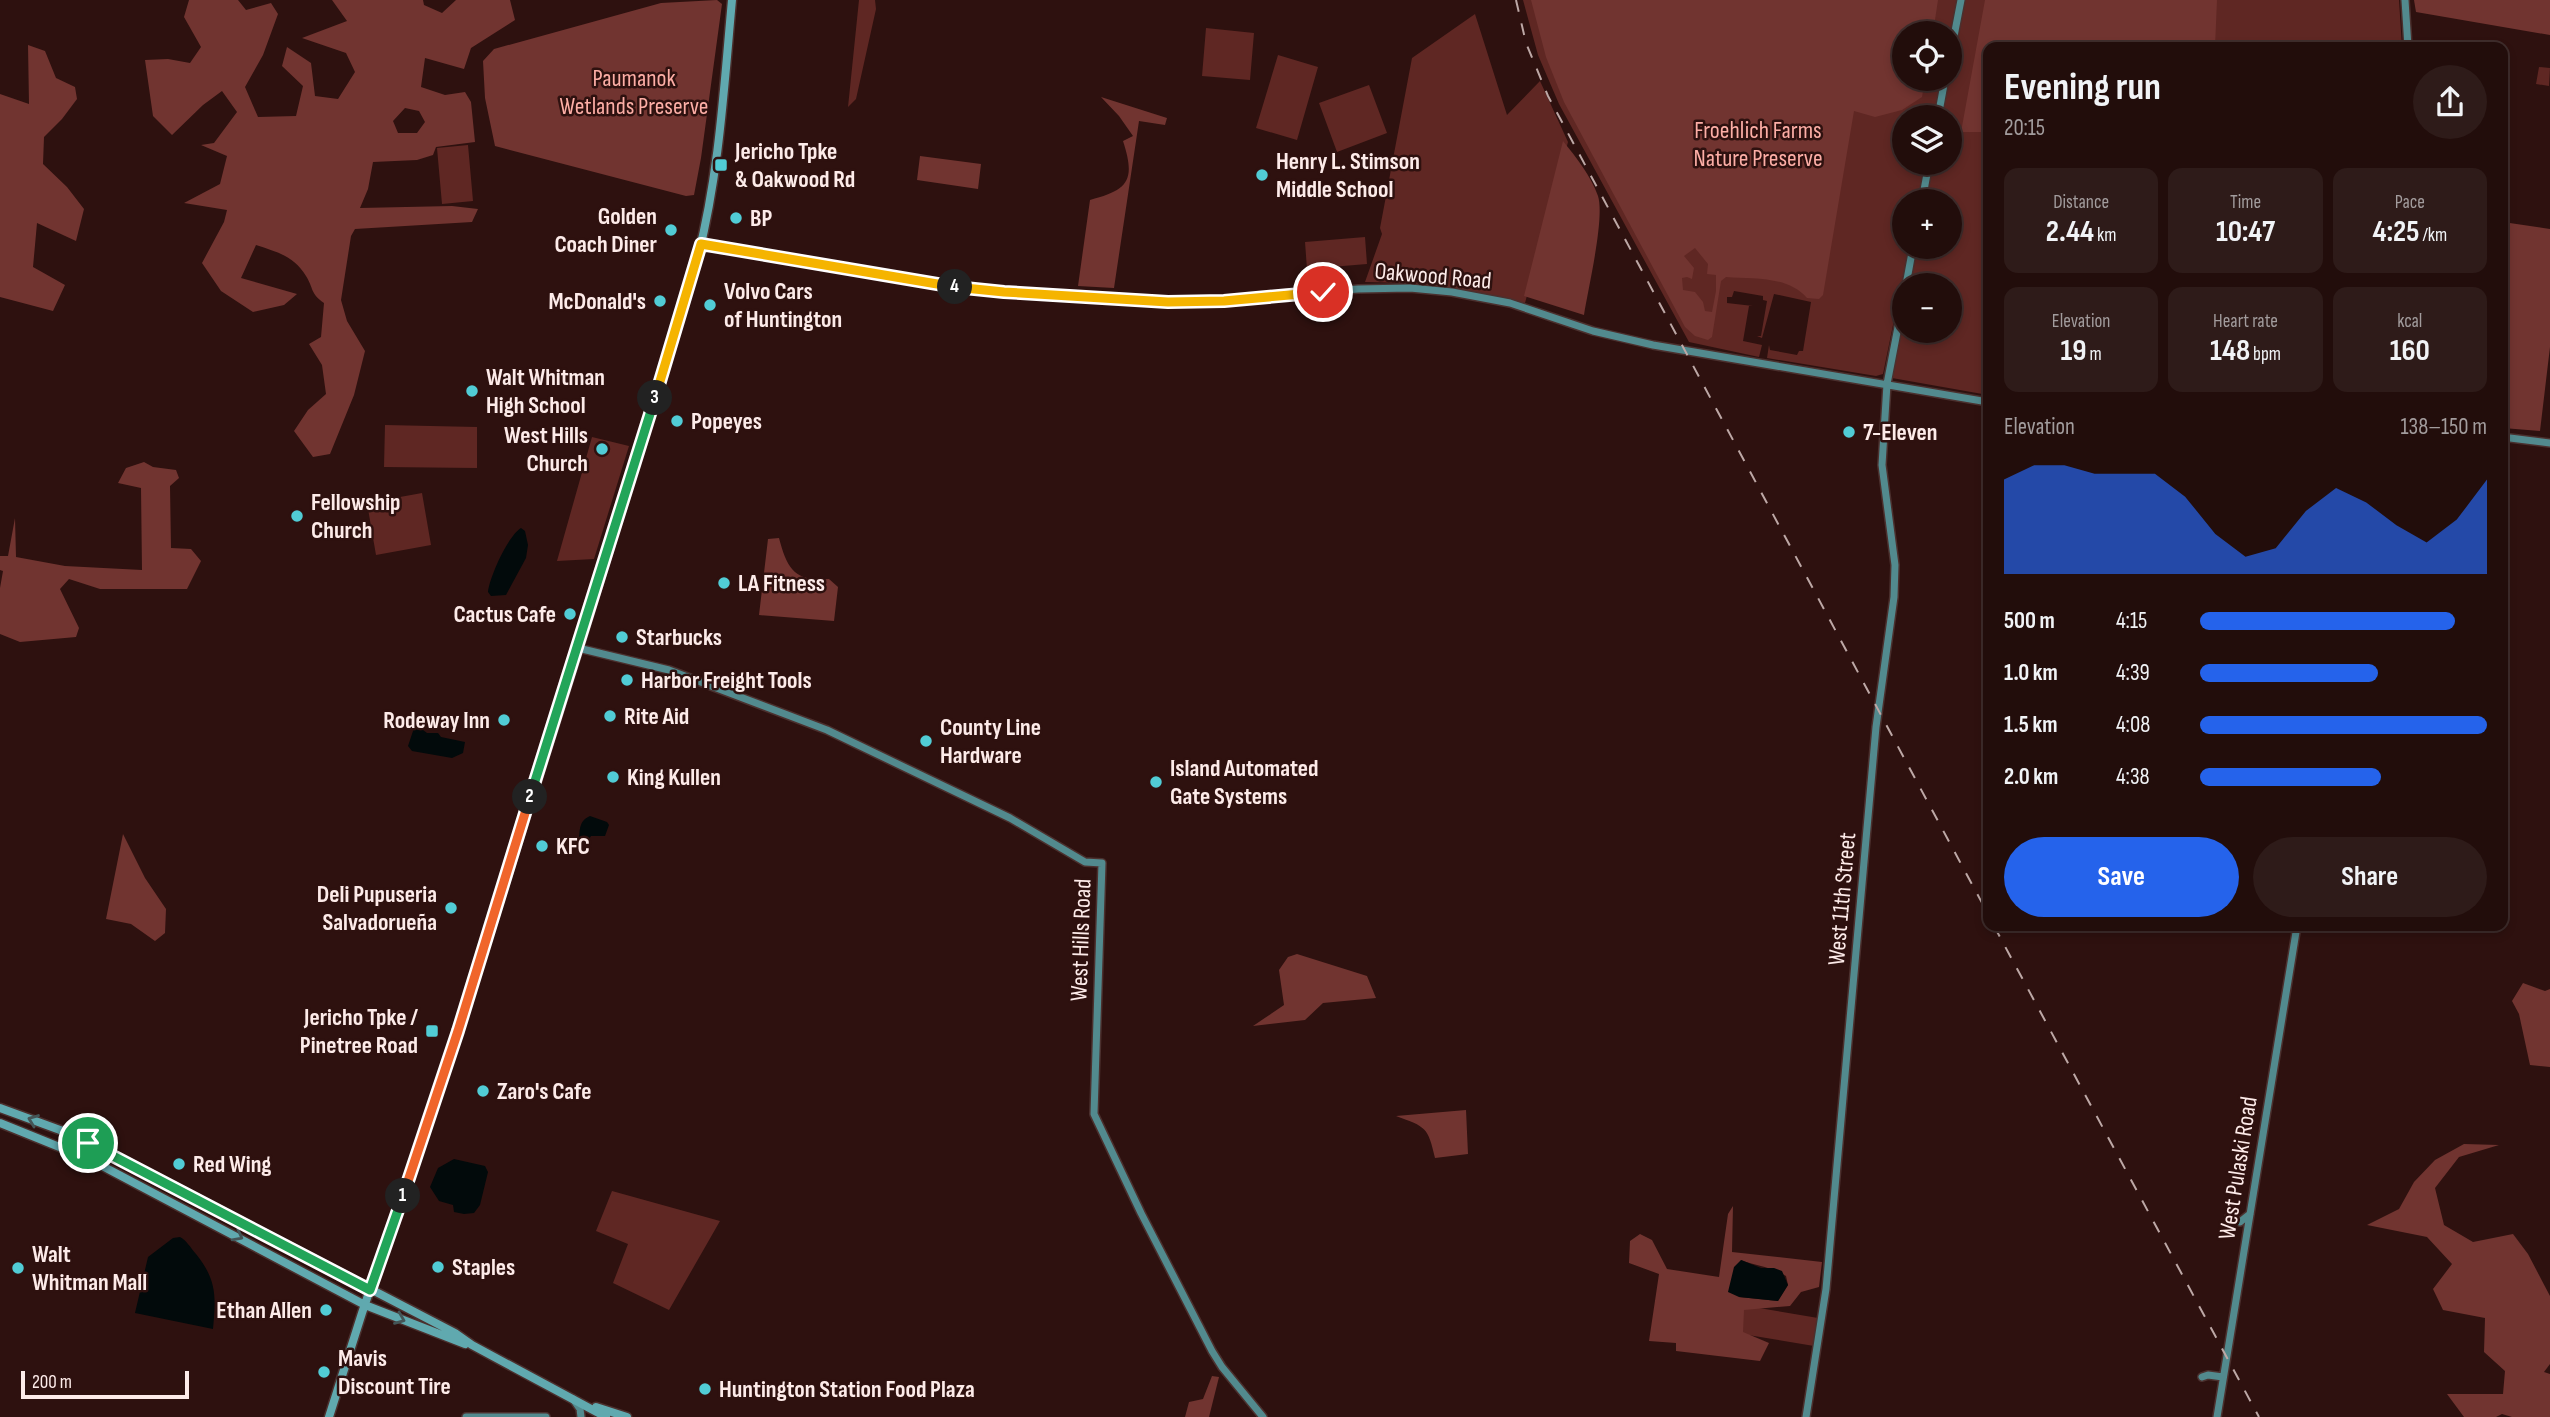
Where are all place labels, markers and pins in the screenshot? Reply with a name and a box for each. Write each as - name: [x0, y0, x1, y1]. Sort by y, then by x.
- place label: Jericho Tpke & Oakwood Rd: [734, 137, 855, 194]
- place label: Henry L. Stimson Middle School: [1276, 147, 1420, 204]
- marker: Jericho Tpke & Oakwood Rd: [713, 157, 729, 173]
- marker: Henry L. Stimson Middle School: [1254, 167, 1270, 183]
- place label: Golden Coach Diner: [554, 202, 658, 259]
- place label: BP: [750, 204, 772, 233]
- marker: BP: [728, 210, 744, 226]
- marker: Golden Coach Diner: [663, 222, 679, 238]
- pin: [1293, 262, 1353, 322]
- pin: 4: [937, 270, 972, 304]
- place label: Volvo Cars of Huntington: [724, 277, 842, 334]
- place label: McDonald's: [548, 287, 646, 316]
- marker: McDonald's: [652, 293, 668, 309]
- marker: Volvo Cars of Huntington: [702, 297, 718, 313]
- place label: Walt Whitman High School: [486, 363, 605, 420]
- pin: 3: [638, 380, 672, 416]
- marker: Walt Whitman High School: [464, 383, 480, 399]
- place label: Popeyes: [691, 407, 762, 436]
- marker: Popeyes: [669, 413, 685, 429]
- place label: 7-Eleven: [1863, 418, 1937, 447]
- place label: West Hills Church: [504, 421, 588, 478]
- marker: 7-Eleven: [1841, 424, 1857, 440]
- marker: West Hills Church: [594, 441, 610, 457]
- place label: Fellowship Church: [311, 488, 401, 545]
- marker: Fellowship Church: [289, 508, 305, 524]
- place label: LA Fitness: [738, 569, 825, 598]
- marker: LA Fitness: [716, 575, 732, 591]
- place label: Cactus Cafe: [453, 600, 556, 629]
- marker: Cactus Cafe: [562, 606, 578, 622]
- place label: Starbucks: [636, 623, 722, 652]
- marker: Starbucks: [614, 629, 630, 645]
- place label: Harbor Freight Tools: [641, 666, 812, 695]
- marker: Harbor Freight Tools: [619, 672, 635, 688]
- place label: Rite Aid: [624, 702, 689, 731]
- place label: Rodeway Inn: [383, 706, 490, 735]
- marker: Rite Aid: [602, 708, 618, 724]
- marker: Rodeway Inn: [496, 712, 512, 728]
- place label: County Line Hardware: [940, 713, 1041, 770]
- marker: County Line Hardware: [918, 733, 934, 749]
- place label: Island Automated Gate Systems: [1170, 754, 1319, 811]
- place label: King Kullen: [627, 763, 721, 792]
- marker: King Kullen: [605, 769, 621, 785]
- marker: Island Automated Gate Systems: [1148, 774, 1164, 790]
- pin: 2: [512, 780, 548, 814]
- place label: KFC: [556, 832, 590, 861]
- marker: KFC: [534, 838, 550, 854]
- place label: Deli Pupuseria Salvadorueña: [317, 880, 437, 937]
- marker: Deli Pupuseria Salvadorueña: [443, 900, 459, 916]
- place label: Jericho Tpke / Pinetree Road: [300, 1003, 418, 1060]
- marker: Jericho Tpke / Pinetree Road: [424, 1023, 440, 1039]
- place label: Zaro's Cafe: [497, 1077, 591, 1106]
- marker: Zaro's Cafe: [475, 1083, 491, 1099]
- pin: [58, 1113, 118, 1173]
- place label: Red Wing: [193, 1150, 271, 1179]
- marker: Red Wing: [171, 1156, 187, 1172]
- pin: 1: [386, 1178, 420, 1214]
- place label: Walt Whitman Mall: [32, 1240, 147, 1297]
- place label: Staples: [452, 1253, 515, 1282]
- marker: Staples: [430, 1259, 446, 1275]
- marker: Walt Whitman Mall: [10, 1260, 26, 1276]
- place label: Ethan Allen: [216, 1296, 312, 1325]
- marker: Ethan Allen: [318, 1302, 334, 1318]
- place label: Mavis Discount Tire: [338, 1344, 451, 1401]
- marker: Mavis Discount Tire: [316, 1364, 332, 1380]
- place label: Huntington Station Food Plaza: [719, 1375, 975, 1404]
- marker: Huntington Station Food Plaza: [697, 1381, 713, 1397]

